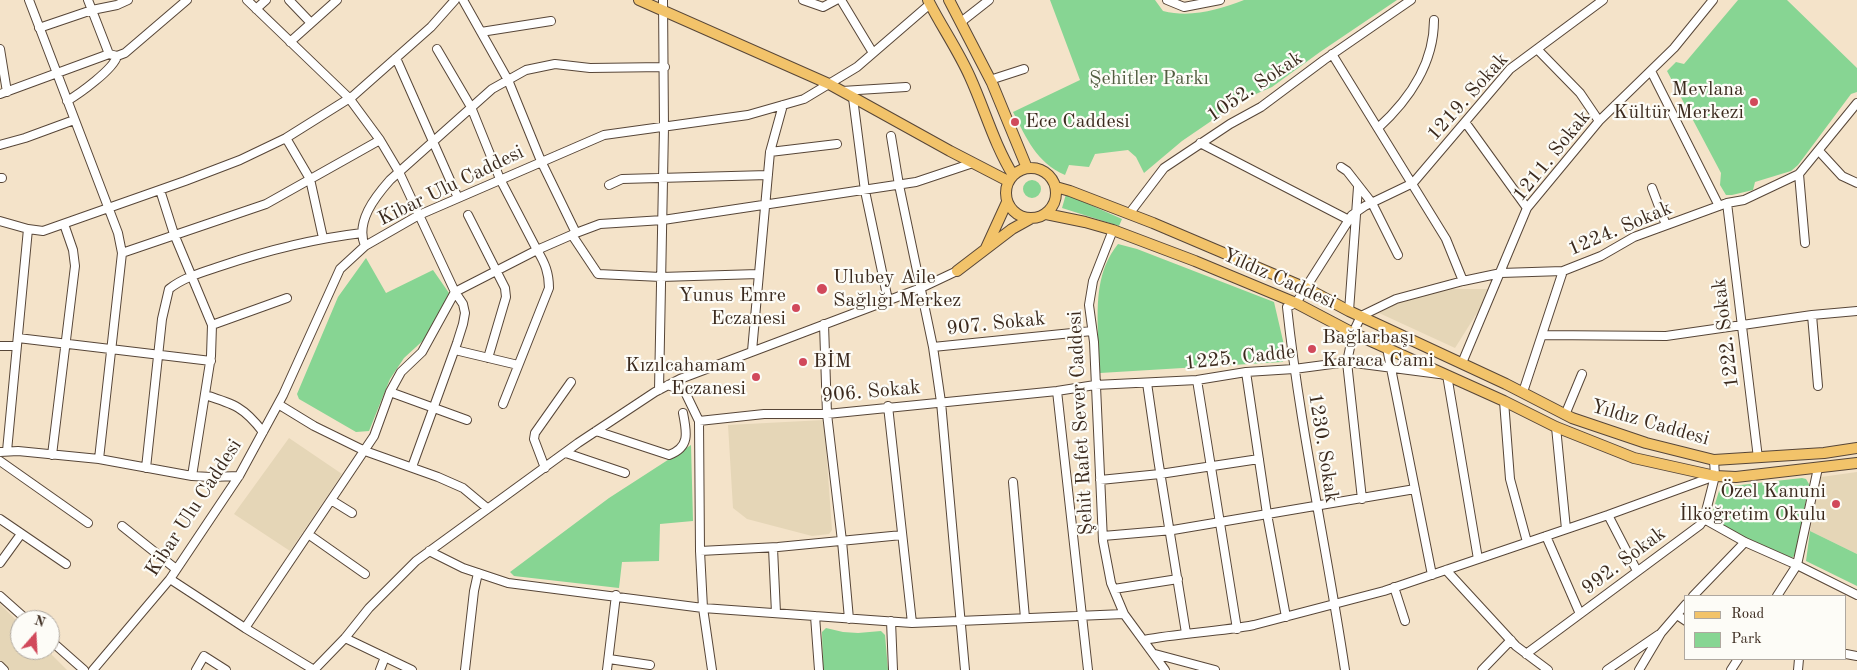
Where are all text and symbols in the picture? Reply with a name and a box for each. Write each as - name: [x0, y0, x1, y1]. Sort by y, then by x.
- street label: 1052. Sokak: [1202, 46, 1308, 128]
- street label: 1219. Sokak: [1422, 48, 1514, 146]
- park label: Şehitler Parkı: [1089, 67, 1209, 91]
- place label: Mevlana Kültür Merkezi: [1613, 78, 1744, 125]
- marker: Mevlana Kültür Merkezi: [1748, 96, 1760, 108]
- street label: 1211. Sokak: [1508, 105, 1596, 207]
- place label: Ece Caddesi: [1025, 110, 1130, 134]
- marker: Ece Caddesi: [1009, 116, 1021, 128]
- street label: Kibar Ulu Caddesi: [374, 140, 528, 232]
- street label: 1224. Sokak: [1564, 196, 1676, 262]
- street label: Yıldız Caddesi: [1219, 243, 1339, 315]
- place label: Ulubey Aile Sağlığı Merkez: [833, 266, 961, 313]
- street label: 1222. Sokak: [1707, 277, 1745, 389]
- marker: Ulubey Aile Sağlığı Merkez: [815, 282, 829, 296]
- place label: Yunus Emre Eczanesi: [679, 284, 786, 331]
- marker: Yunus Emre Eczanesi: [790, 302, 802, 314]
- street label: 907. Sokak: [946, 307, 1046, 341]
- street label: Şehit Rafet Sever Caddesi: [1063, 310, 1099, 536]
- place label: Bağlarbaşı Karaca Cami: [1322, 326, 1434, 373]
- street label: 1225. Cadde: [1184, 340, 1296, 376]
- marker: Bağlarbaşı Karaca Cami: [1306, 343, 1318, 355]
- place label: BİM: [813, 350, 851, 374]
- place label: Kızılcahamam Eczanesi: [625, 354, 746, 401]
- marker: BİM: [797, 356, 809, 368]
- marker: Kızılcahamam Eczanesi: [750, 371, 762, 383]
- street label: 906. Sokak: [821, 376, 921, 408]
- street label: 1230. Sokak: [1302, 392, 1344, 504]
- street label: Yıldız Caddesi: [1588, 395, 1712, 451]
- street label: Kibar Ulu Caddesi: [141, 435, 247, 581]
- place label: Özel Kanuni İlköğretim Okulu: [1679, 480, 1826, 527]
- marker: Özel Kanuni İlköğretim Okulu: [1830, 498, 1842, 510]
- street label: 992. Sokak: [1577, 522, 1671, 600]
- legend: [1684, 595, 1847, 660]
- text: Road: [1731, 607, 1764, 622]
- north arrow: [10, 610, 60, 660]
- text: N: [32, 613, 47, 630]
- text: Park: [1731, 632, 1762, 647]

